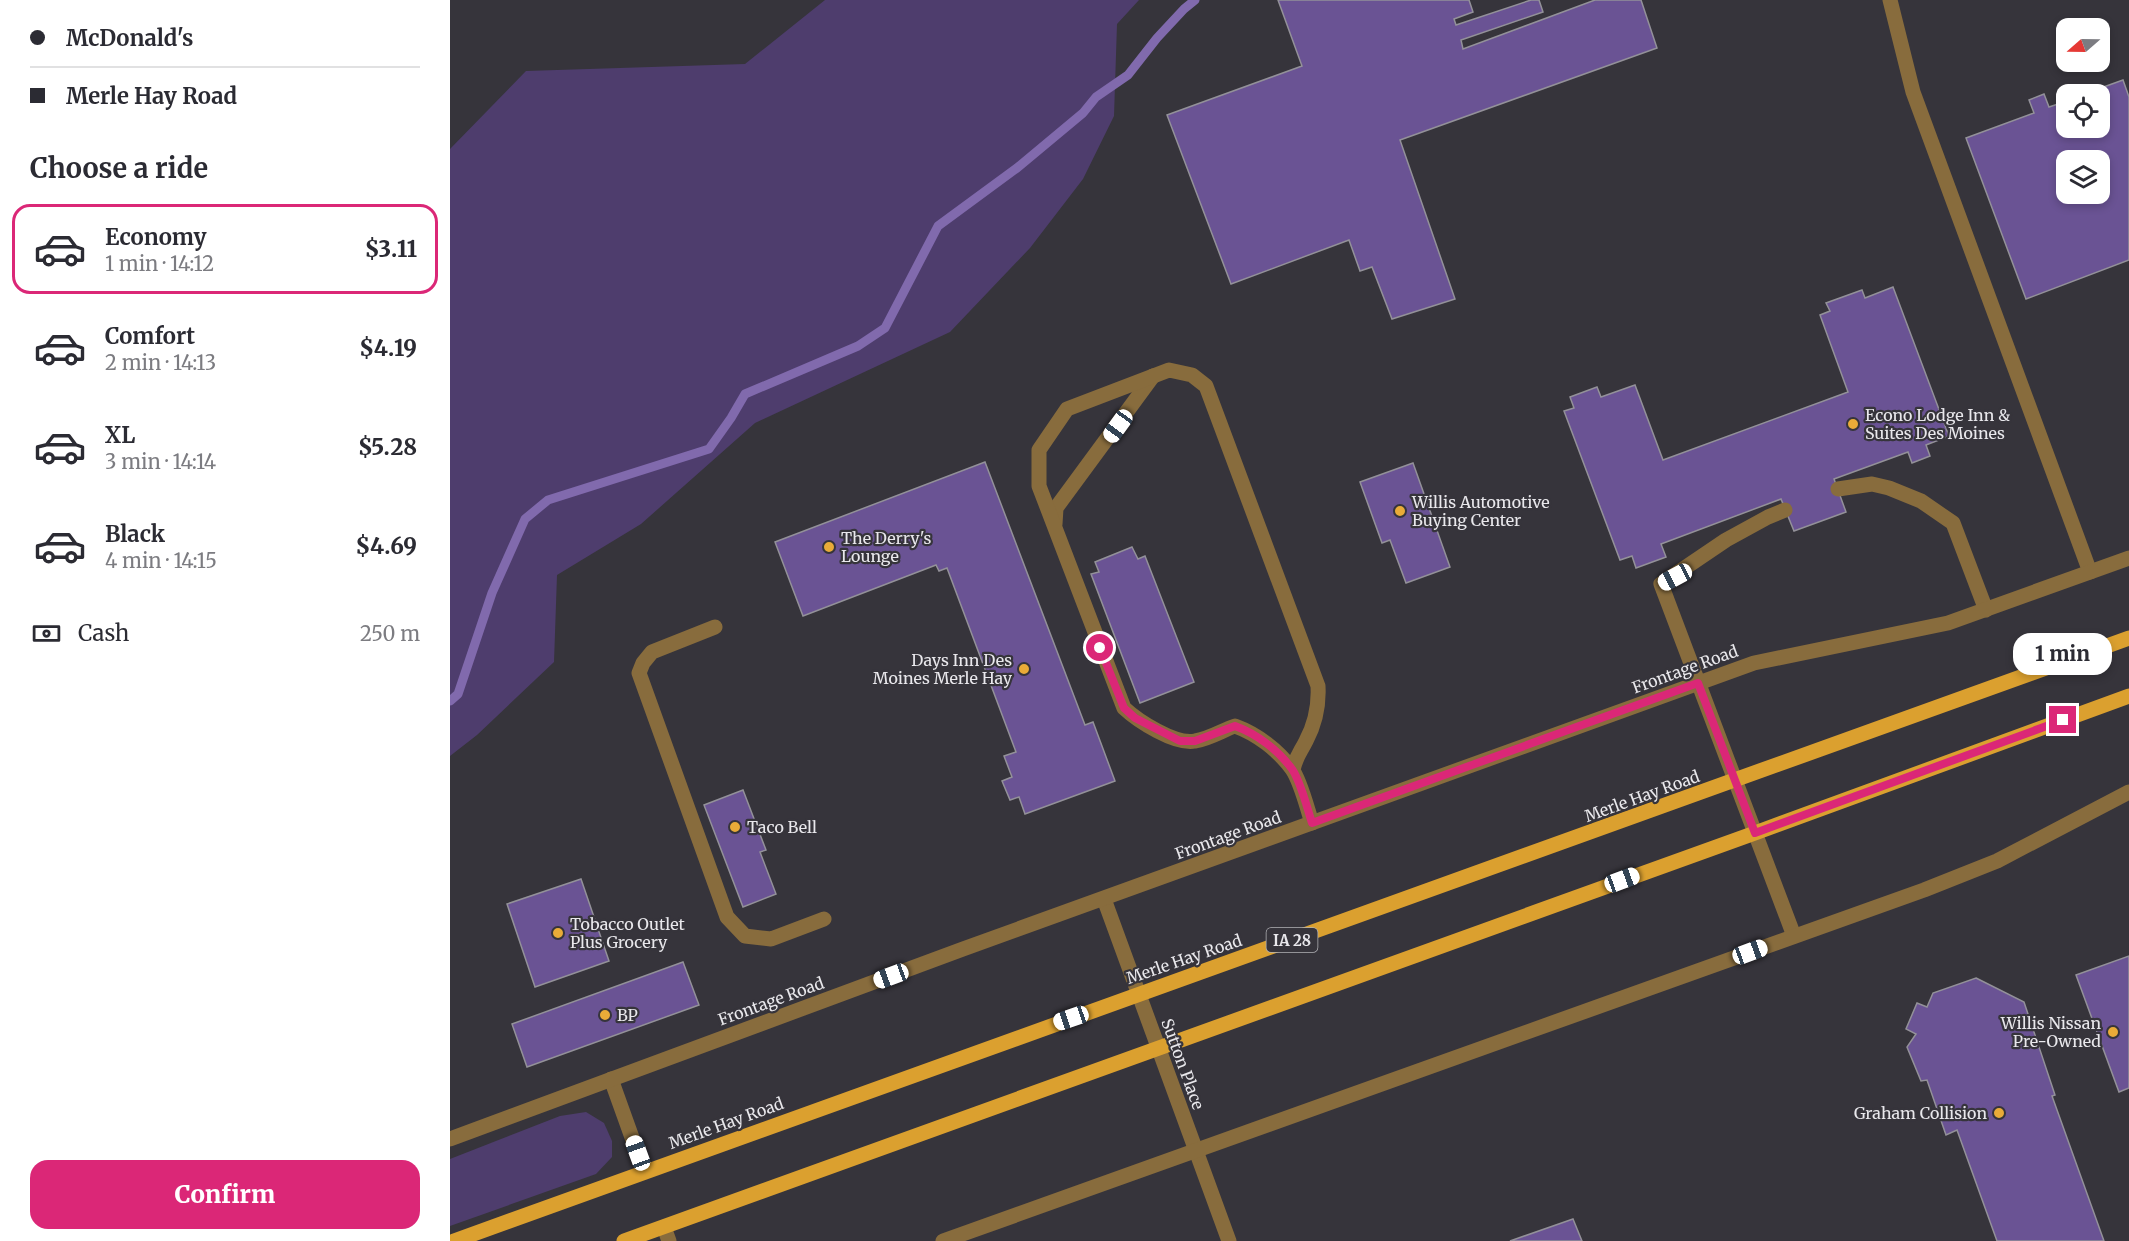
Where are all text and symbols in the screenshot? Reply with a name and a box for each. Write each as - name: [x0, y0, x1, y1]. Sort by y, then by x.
- north arrow: [2056, 18, 2110, 72]
- map controls: [2056, 18, 2110, 204]
- text: McDonald's: [66, 24, 193, 52]
- text: Merle Hay Road: [66, 82, 237, 110]
- button: locate: [2056, 84, 2110, 138]
- button: layers: [2056, 150, 2110, 204]
- text: Choose a ride: [30, 151, 208, 185]
- icon: car: [33, 222, 87, 276]
- text: Economy: [105, 223, 206, 251]
- text: $3.11: [365, 235, 417, 263]
- text: 1 min · 14:12: [105, 251, 214, 276]
- icon: car: [33, 321, 87, 375]
- text: Comfort: [105, 322, 195, 350]
- text: $4.19: [359, 334, 417, 362]
- text: 2 min · 14:13: [105, 350, 216, 375]
- place label: Econo Lodge Inn & Suites Des Moines: [1865, 405, 2010, 443]
- car: [1100, 406, 1136, 446]
- marker: Econo Lodge Inn & Suites Des Moines: [1846, 417, 1860, 431]
- icon: car: [33, 420, 87, 474]
- text: XL: [105, 421, 135, 449]
- text: $5.28: [358, 433, 417, 461]
- text: 3 min · 14:14: [105, 449, 216, 474]
- place label: Willis Automotive Buying Center: [1411, 492, 1550, 530]
- marker: Willis Automotive Buying Center: [1393, 504, 1407, 518]
- icon: car: [33, 519, 87, 573]
- text: Black: [105, 520, 165, 548]
- place label: The Derry's Lounge: [841, 528, 932, 566]
- text: $4.69: [356, 532, 417, 560]
- marker: The Derry's Lounge: [822, 540, 836, 554]
- text: 4 min · 14:15: [105, 548, 217, 573]
- car: [1655, 561, 1695, 593]
- icon: cash: [30, 617, 63, 650]
- text: Cash: [78, 619, 129, 647]
- text: 250 m: [360, 621, 420, 646]
- callout: 1 min: [2014, 633, 2112, 675]
- route start: [1086, 634, 1113, 661]
- street label: Frontage Road: [1629, 640, 1741, 697]
- text: 1 min: [2035, 641, 2090, 666]
- place label: Days Inn Des Moines Merle Hay: [873, 650, 1013, 688]
- marker: Days Inn Des Moines Merle Hay: [1017, 662, 1031, 676]
- route end: [2049, 706, 2076, 733]
- street label: Merle Hay Road: [1582, 766, 1703, 826]
- street label: Frontage Road: [1172, 806, 1284, 863]
- place label: Taco Bell: [747, 817, 817, 837]
- marker: Taco Bell: [728, 820, 742, 834]
- car: [1602, 865, 1642, 895]
- place label: Tobacco Outlet Plus Grocery: [570, 914, 686, 952]
- marker: Tobacco Outlet Plus Grocery: [551, 926, 565, 940]
- road number: IA 28: [1266, 928, 1318, 952]
- street label: Merle Hay Road: [1124, 930, 1245, 988]
- car: [1730, 937, 1770, 967]
- car: [871, 961, 911, 991]
- street label: Frontage Road: [715, 972, 827, 1029]
- car: [1051, 1004, 1091, 1032]
- place label: BP: [617, 1005, 638, 1025]
- marker: BP: [598, 1008, 612, 1022]
- place label: Willis Nissan Pre-Owned: [2000, 1013, 2101, 1051]
- street label: Sutton Place: [1157, 1016, 1209, 1112]
- marker: Willis Nissan Pre-Owned: [2106, 1025, 2120, 1039]
- street label: Merle Hay Road: [666, 1093, 787, 1153]
- place label: Graham Collision: [1854, 1103, 1987, 1123]
- marker: Graham Collision: [1992, 1106, 2006, 1120]
- car: [623, 1133, 653, 1173]
- button: Confirm: [30, 1160, 420, 1229]

